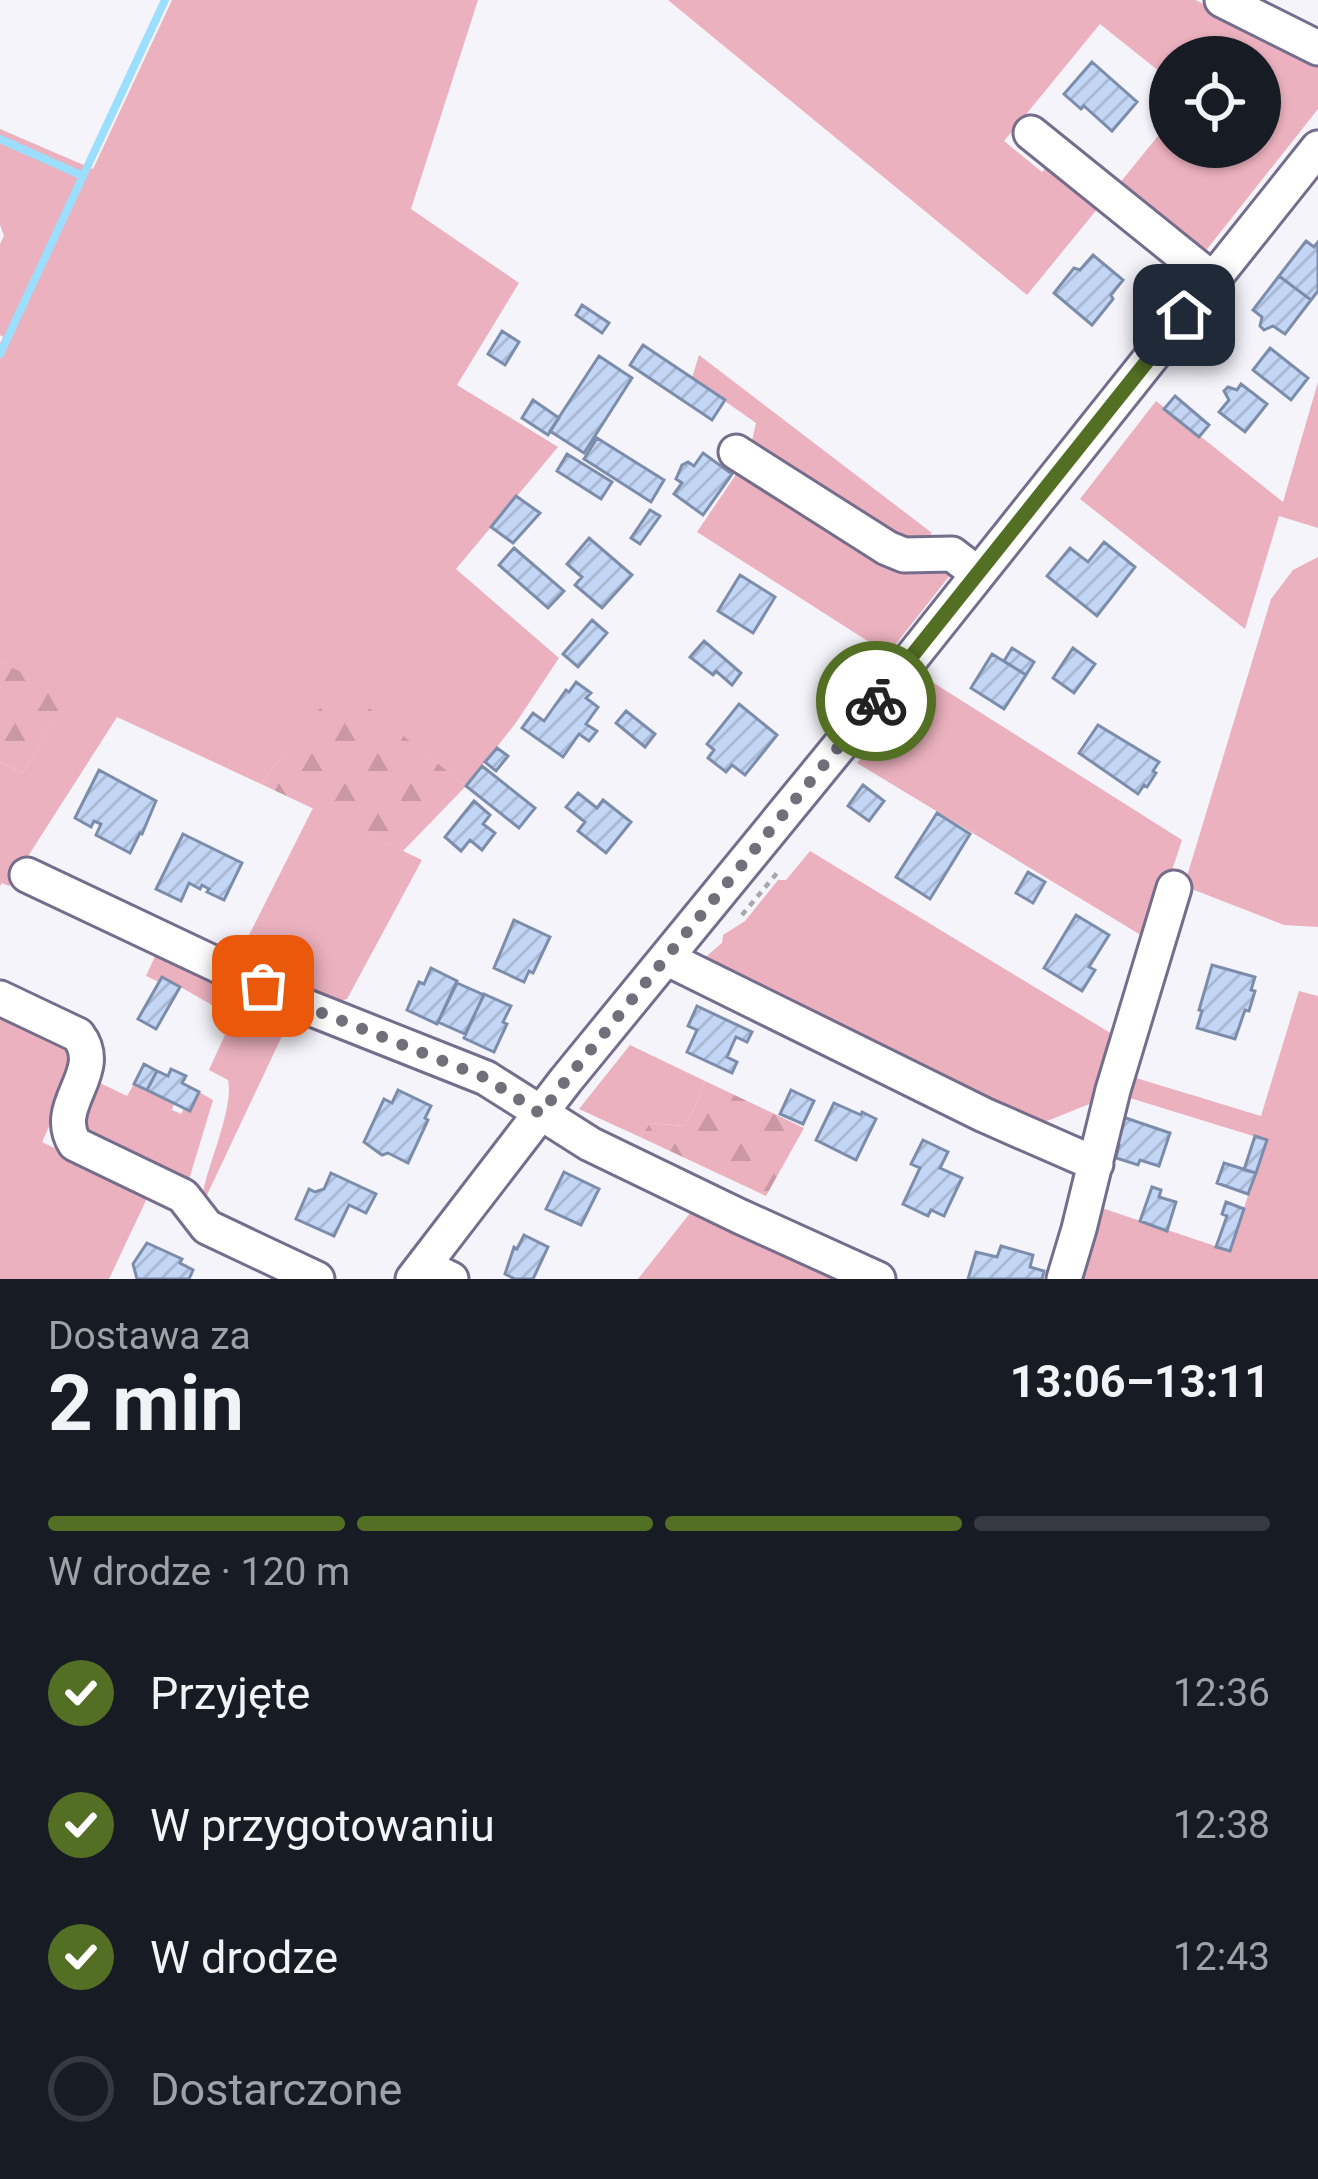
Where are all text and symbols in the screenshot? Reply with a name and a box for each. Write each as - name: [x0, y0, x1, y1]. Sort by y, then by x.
- map controls: [1149, 36, 1281, 168]
- button: locate: [1149, 36, 1281, 168]
- pin: [1133, 264, 1235, 366]
- icon: home: [1151, 282, 1217, 348]
- courier: [816, 641, 936, 761]
- icon: bike: [843, 668, 909, 734]
- pin: [212, 935, 314, 1037]
- icon: bag: [230, 953, 296, 1019]
- text: Dostawa za: [48, 1313, 251, 1359]
- text: 13:06–13:11: [1010, 1355, 1270, 1408]
- text: 2 min: [48, 1358, 244, 1449]
- text: W drodze · 120 m: [48, 1549, 350, 1595]
- icon: check: [48, 1660, 114, 1726]
- text: Przyjęte: [150, 1667, 310, 1720]
- text: 12:36: [1173, 1670, 1270, 1716]
- icon: check: [48, 1792, 114, 1858]
- text: W przygotowaniu: [150, 1799, 495, 1852]
- text: 12:38: [1173, 1802, 1270, 1848]
- icon: check: [48, 1924, 114, 1990]
- text: W drodze: [150, 1931, 338, 1984]
- text: 12:43: [1173, 1934, 1270, 1980]
- text: Dostarczone: [150, 2063, 402, 2116]

